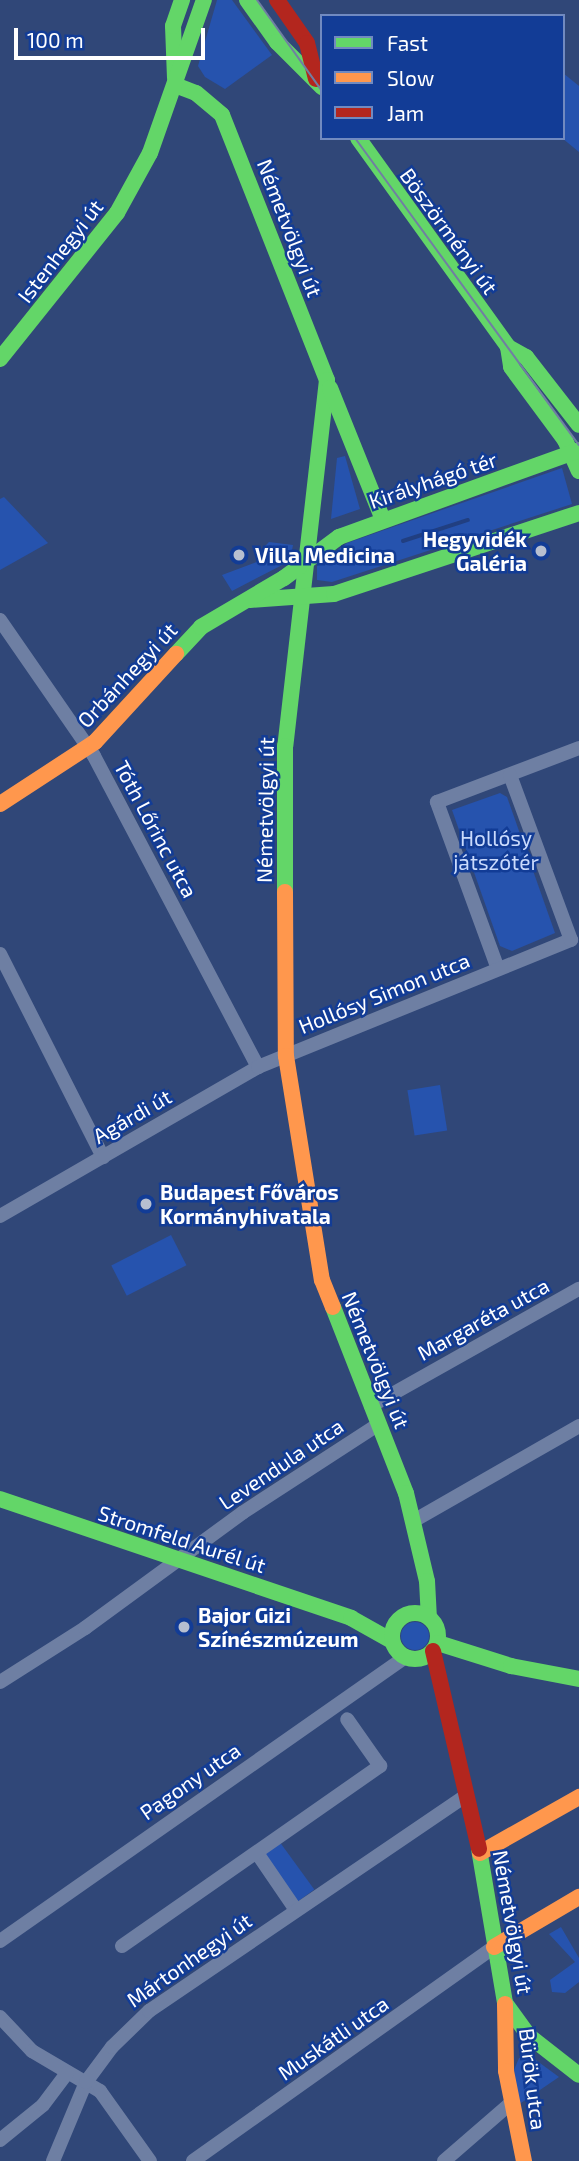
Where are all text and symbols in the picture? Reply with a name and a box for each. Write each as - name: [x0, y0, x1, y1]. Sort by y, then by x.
- scale bar: [18, 14, 208, 58]
- legend: [320, 14, 565, 140]
- text: 100 m: [27, 27, 84, 52]
- text: Fast: [387, 30, 428, 55]
- text: Slow: [387, 65, 434, 90]
- text: Jam: [387, 100, 424, 125]
- street label: Németvölgyi út: [252, 156, 328, 300]
- street label: Böszörményi út: [395, 163, 503, 299]
- street label: Istenhegyi út: [12, 194, 108, 308]
- street label: Királyhágó tér: [365, 446, 501, 514]
- place label: Hegyvidék Galéria: [423, 526, 527, 576]
- place label: Villa Medicina: [255, 542, 395, 568]
- marker: Hegyvidék Galéria: [533, 543, 549, 559]
- marker: Villa Medicina: [229, 545, 249, 565]
- street label: Orbánhegyi út: [72, 617, 182, 733]
- street label: Németvölgyi út: [251, 737, 279, 883]
- street label: Tóth Lőrinc utca: [109, 756, 203, 902]
- park label: Hollósy játszótér: [453, 825, 539, 875]
- street label: Hollósy Simon utca: [295, 947, 473, 1039]
- street label: Agárdi út: [88, 1084, 176, 1148]
- place label: Budapest Főváros Kormányhivatala: [160, 1179, 339, 1229]
- marker: Budapest Főváros Kormányhivatala: [138, 1196, 154, 1212]
- street label: Margaréta utca: [413, 1272, 553, 1366]
- street label: Németvölgyi út: [337, 1288, 415, 1432]
- street label: Levendula utca: [214, 1413, 348, 1515]
- street label: Stromfeld Aurél út: [95, 1500, 269, 1578]
- place label: Bajor Gizi Színészmúzeum: [198, 1602, 359, 1652]
- marker: Bajor Gizi Színészmúzeum: [176, 1619, 192, 1635]
- street label: Pagony utca: [135, 1737, 245, 1825]
- street label: Németvölgyi út: [488, 1848, 538, 1996]
- street label: Mártonhegyi út: [122, 1908, 256, 2012]
- street label: Muskátli utca: [273, 1991, 393, 2085]
- street label: Bürök utca: [514, 2027, 552, 2131]

